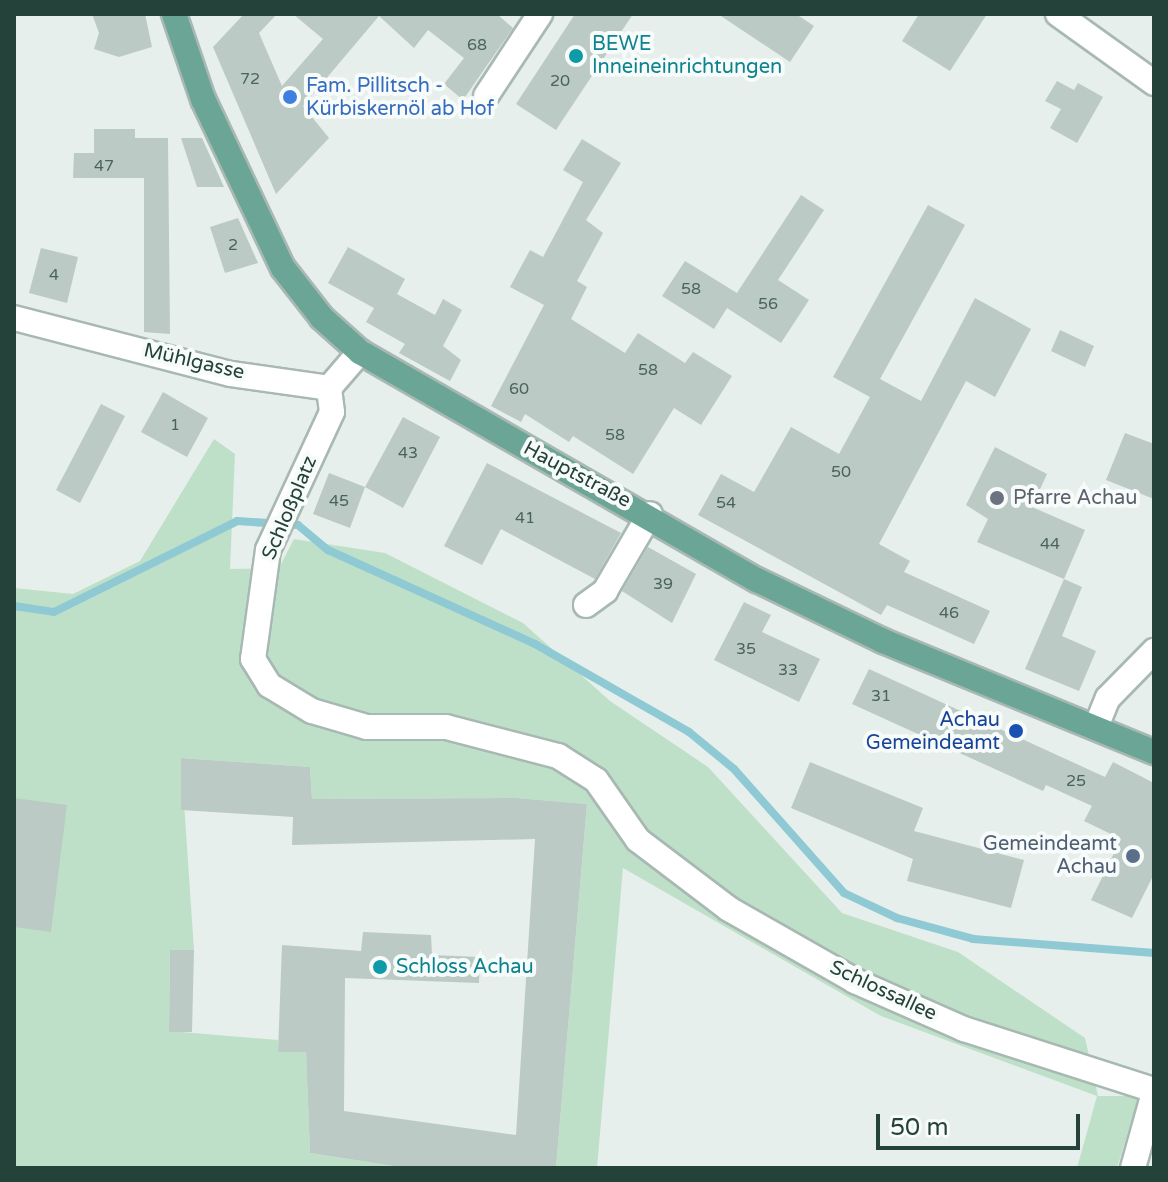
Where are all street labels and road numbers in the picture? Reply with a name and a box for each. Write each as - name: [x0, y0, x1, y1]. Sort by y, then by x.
- street label: Mühlgasse: [141, 339, 247, 385]
- street label: Hauptstraße: [519, 437, 635, 513]
- street label: Schloßplatz: [257, 452, 323, 564]
- street label: Schlossallee: [826, 956, 940, 1026]

